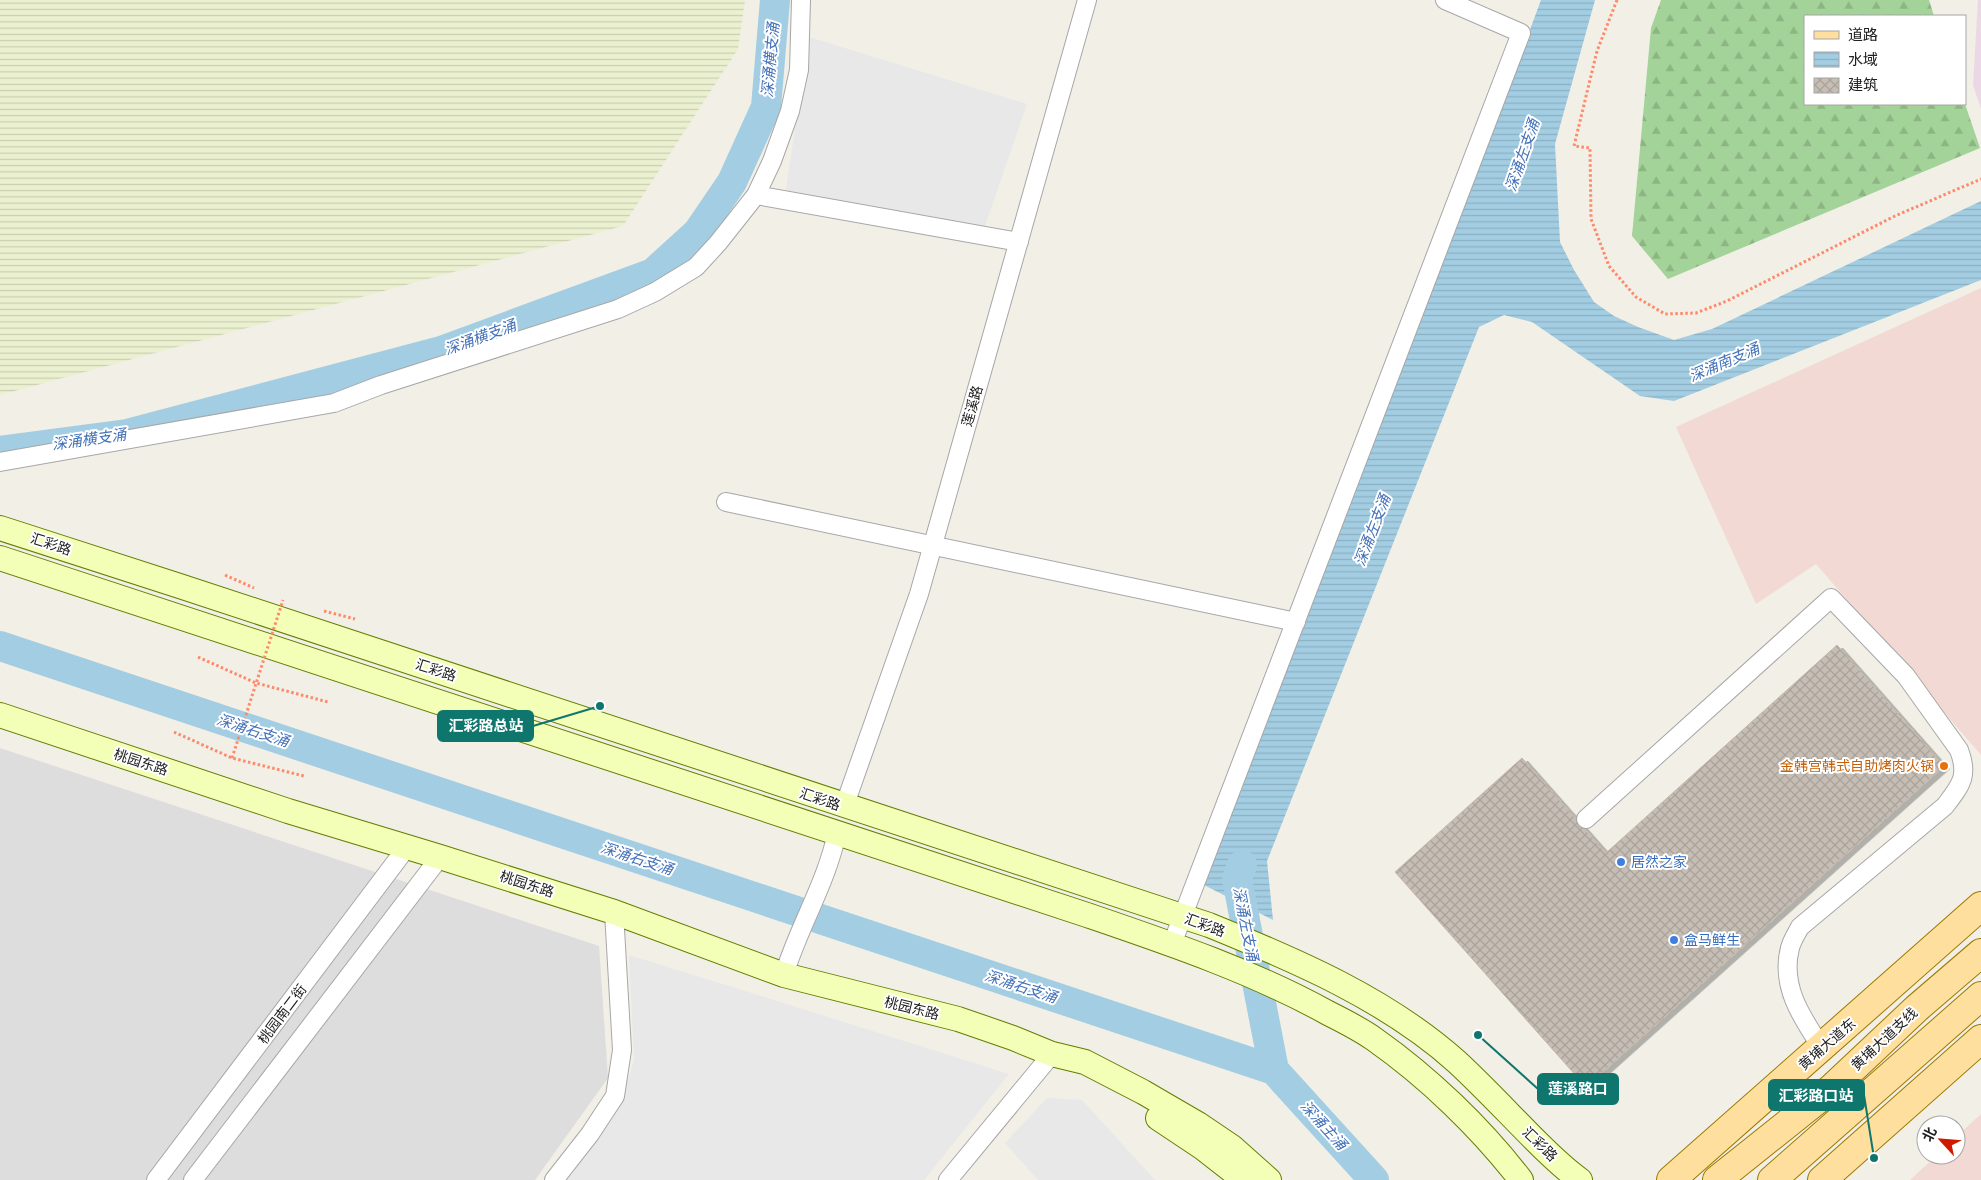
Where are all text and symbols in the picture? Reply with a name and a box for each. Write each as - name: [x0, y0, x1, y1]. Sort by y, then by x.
- legend: [1804, 15, 1966, 105]
- water label: 深涌横支涌: [758, 20, 782, 98]
- text: 道路: [1848, 26, 1878, 43]
- text: 水域: [1848, 51, 1878, 68]
- text: 建筑: [1848, 76, 1878, 93]
- water label: 深涌左支涌: [1502, 115, 1543, 193]
- water label: 深涌横支涌: [442, 316, 520, 358]
- water label: 深涌南支涌: [1686, 339, 1764, 384]
- street label: 莲溪路: [959, 384, 985, 428]
- water label: 深涌横支涌: [51, 425, 129, 453]
- water label: 深涌左支涌: [1351, 490, 1394, 568]
- street label: 汇彩路: [29, 530, 73, 558]
- street label: 汇彩路: [414, 656, 458, 684]
- water label: 深涌右支涌: [215, 710, 293, 750]
- callout: 汇彩路总站: [438, 711, 533, 741]
- text: 汇彩路总站: [448, 717, 524, 734]
- street label: 桃园东路: [112, 746, 170, 778]
- place label: 金韩宫韩式自助烤肉火锅: [1780, 758, 1934, 774]
- marker: 金韩宫韩式自助烤肉火锅: [1938, 760, 1950, 772]
- street label: 汇彩路: [798, 785, 842, 813]
- water label: 深涌右支涌: [599, 838, 677, 878]
- place label: 居然之家: [1631, 854, 1687, 870]
- marker: 居然之家: [1615, 856, 1627, 868]
- street label: 桃园东路: [498, 868, 556, 900]
- water label: 深涌左支涌: [1230, 886, 1262, 964]
- street label: 汇彩路: [1183, 910, 1227, 940]
- place label: 盒马鲜生: [1684, 932, 1740, 948]
- marker: 盒马鲜生: [1668, 934, 1680, 946]
- water label: 深涌右支涌: [983, 966, 1061, 1006]
- street label: 桃园南二街: [255, 981, 309, 1047]
- street label: 桃园东路: [883, 993, 941, 1023]
- street label: 黄埔大道支线: [1848, 1005, 1920, 1073]
- street label: 黄埔大道东: [1795, 1015, 1859, 1073]
- callout: 莲溪路口: [1538, 1074, 1618, 1104]
- text: 莲溪路口: [1548, 1080, 1608, 1097]
- callout: 汇彩路口站: [1769, 1080, 1864, 1110]
- text: 汇彩路口站: [1778, 1087, 1854, 1104]
- water label: 深涌主涌: [1298, 1097, 1352, 1154]
- north arrow: [1916, 1115, 1966, 1165]
- street label: 汇彩路: [1519, 1124, 1561, 1164]
- text: 北: [1919, 1125, 1940, 1144]

